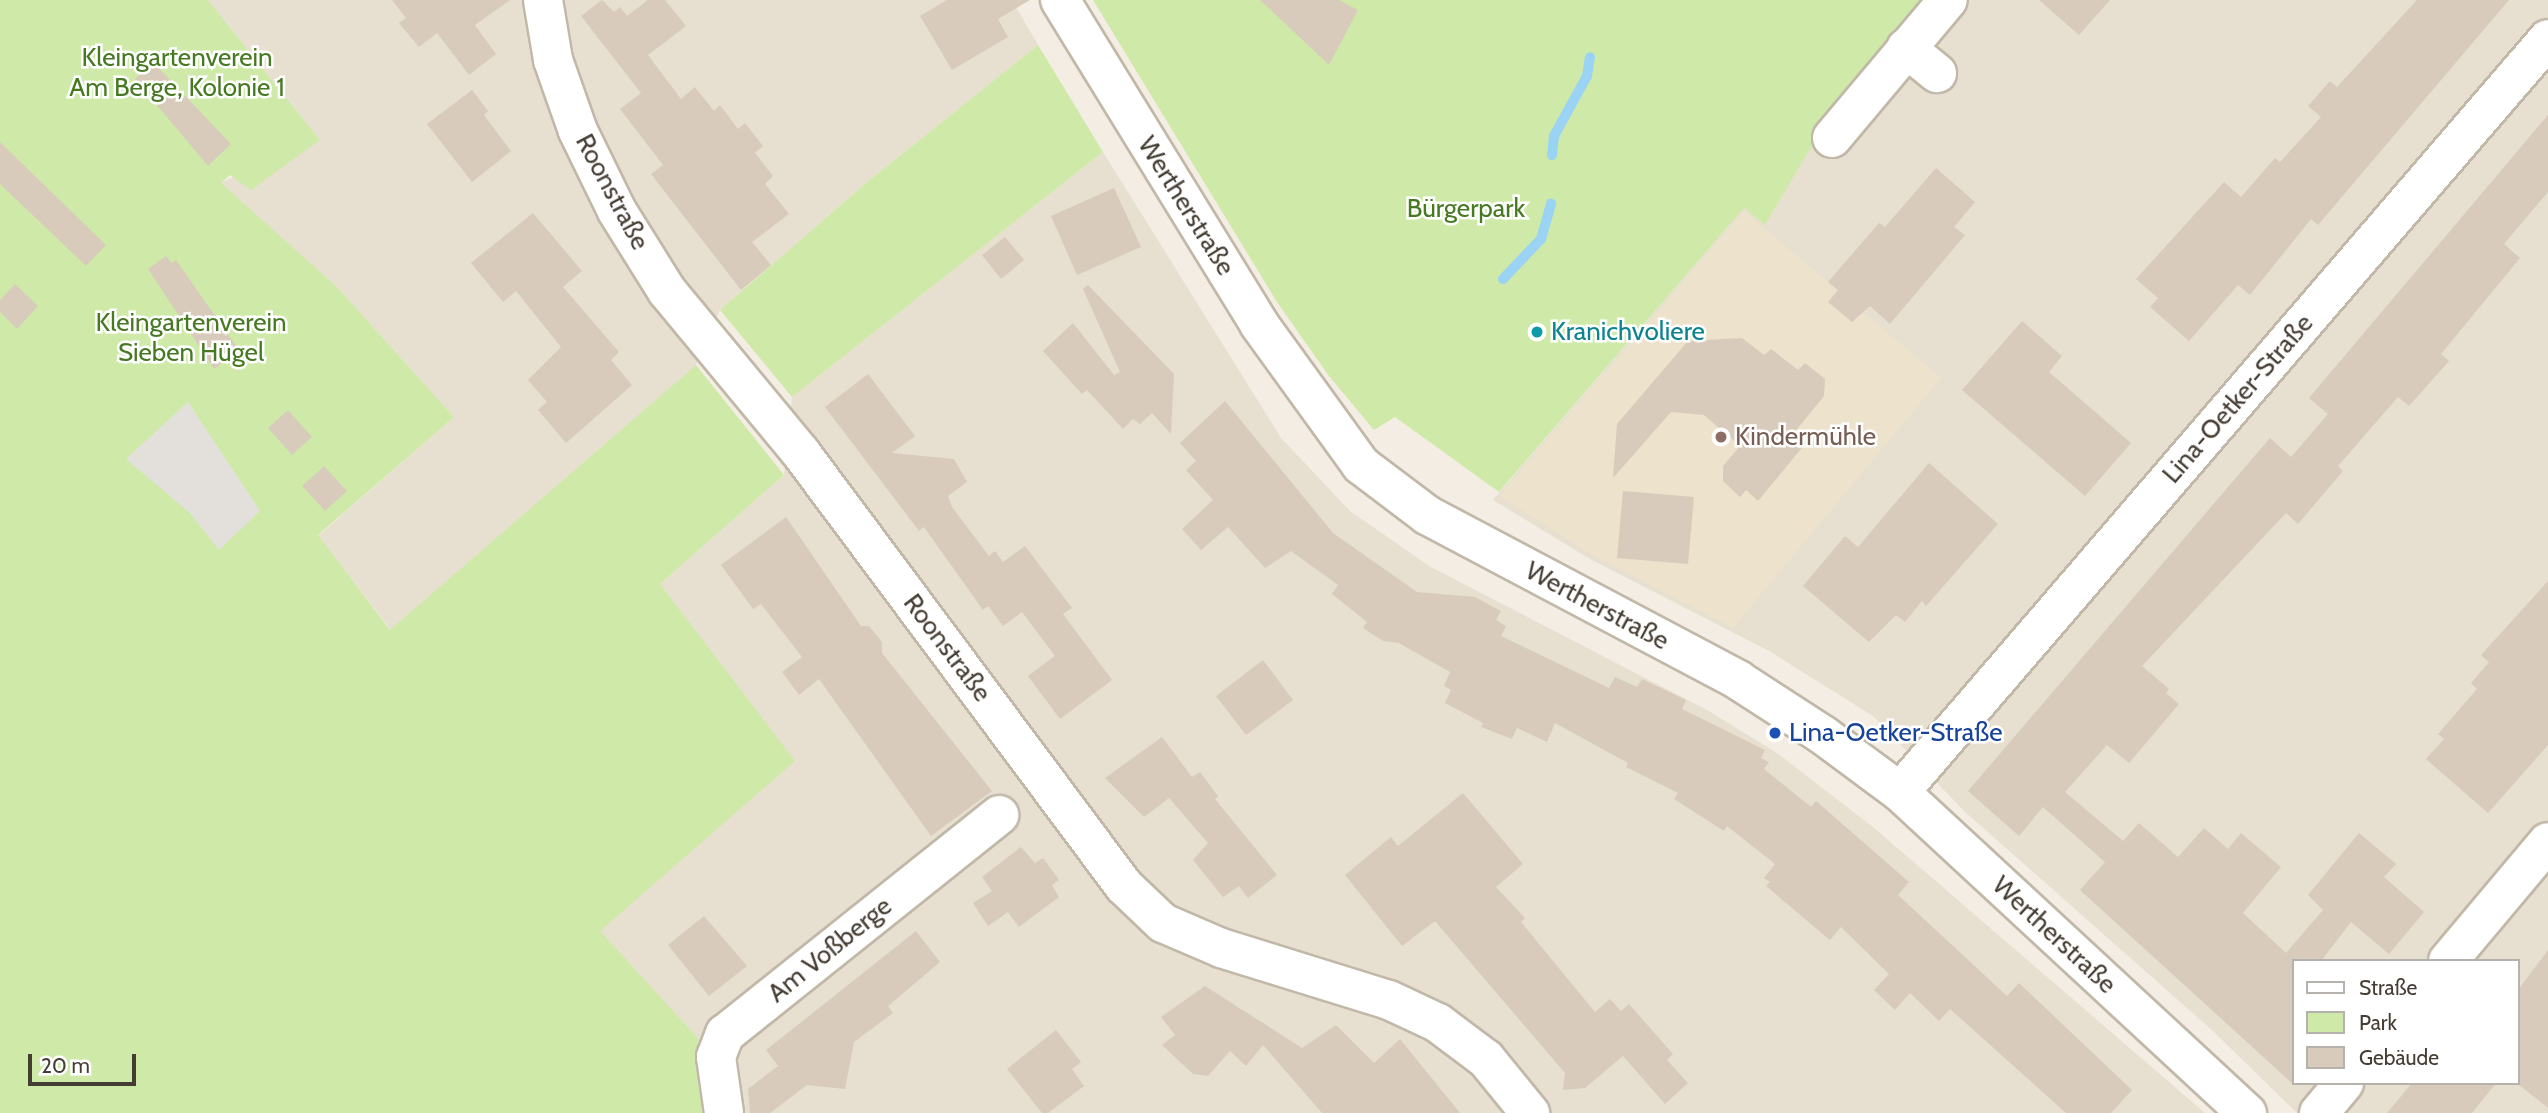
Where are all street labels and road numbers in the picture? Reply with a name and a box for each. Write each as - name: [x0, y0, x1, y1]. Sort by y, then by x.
- street label: Roonstraße: [569, 129, 655, 255]
- street label: Wertherstraße: [1131, 131, 1241, 281]
- street label: Lina-Oetker-Straße: [2156, 308, 2320, 490]
- street label: Wertherstraße: [1520, 555, 1674, 657]
- street label: Roonstraße: [896, 588, 998, 708]
- street label: Wertherstraße: [1986, 870, 2122, 1000]
- street label: Am Voßberge: [762, 891, 898, 1009]

